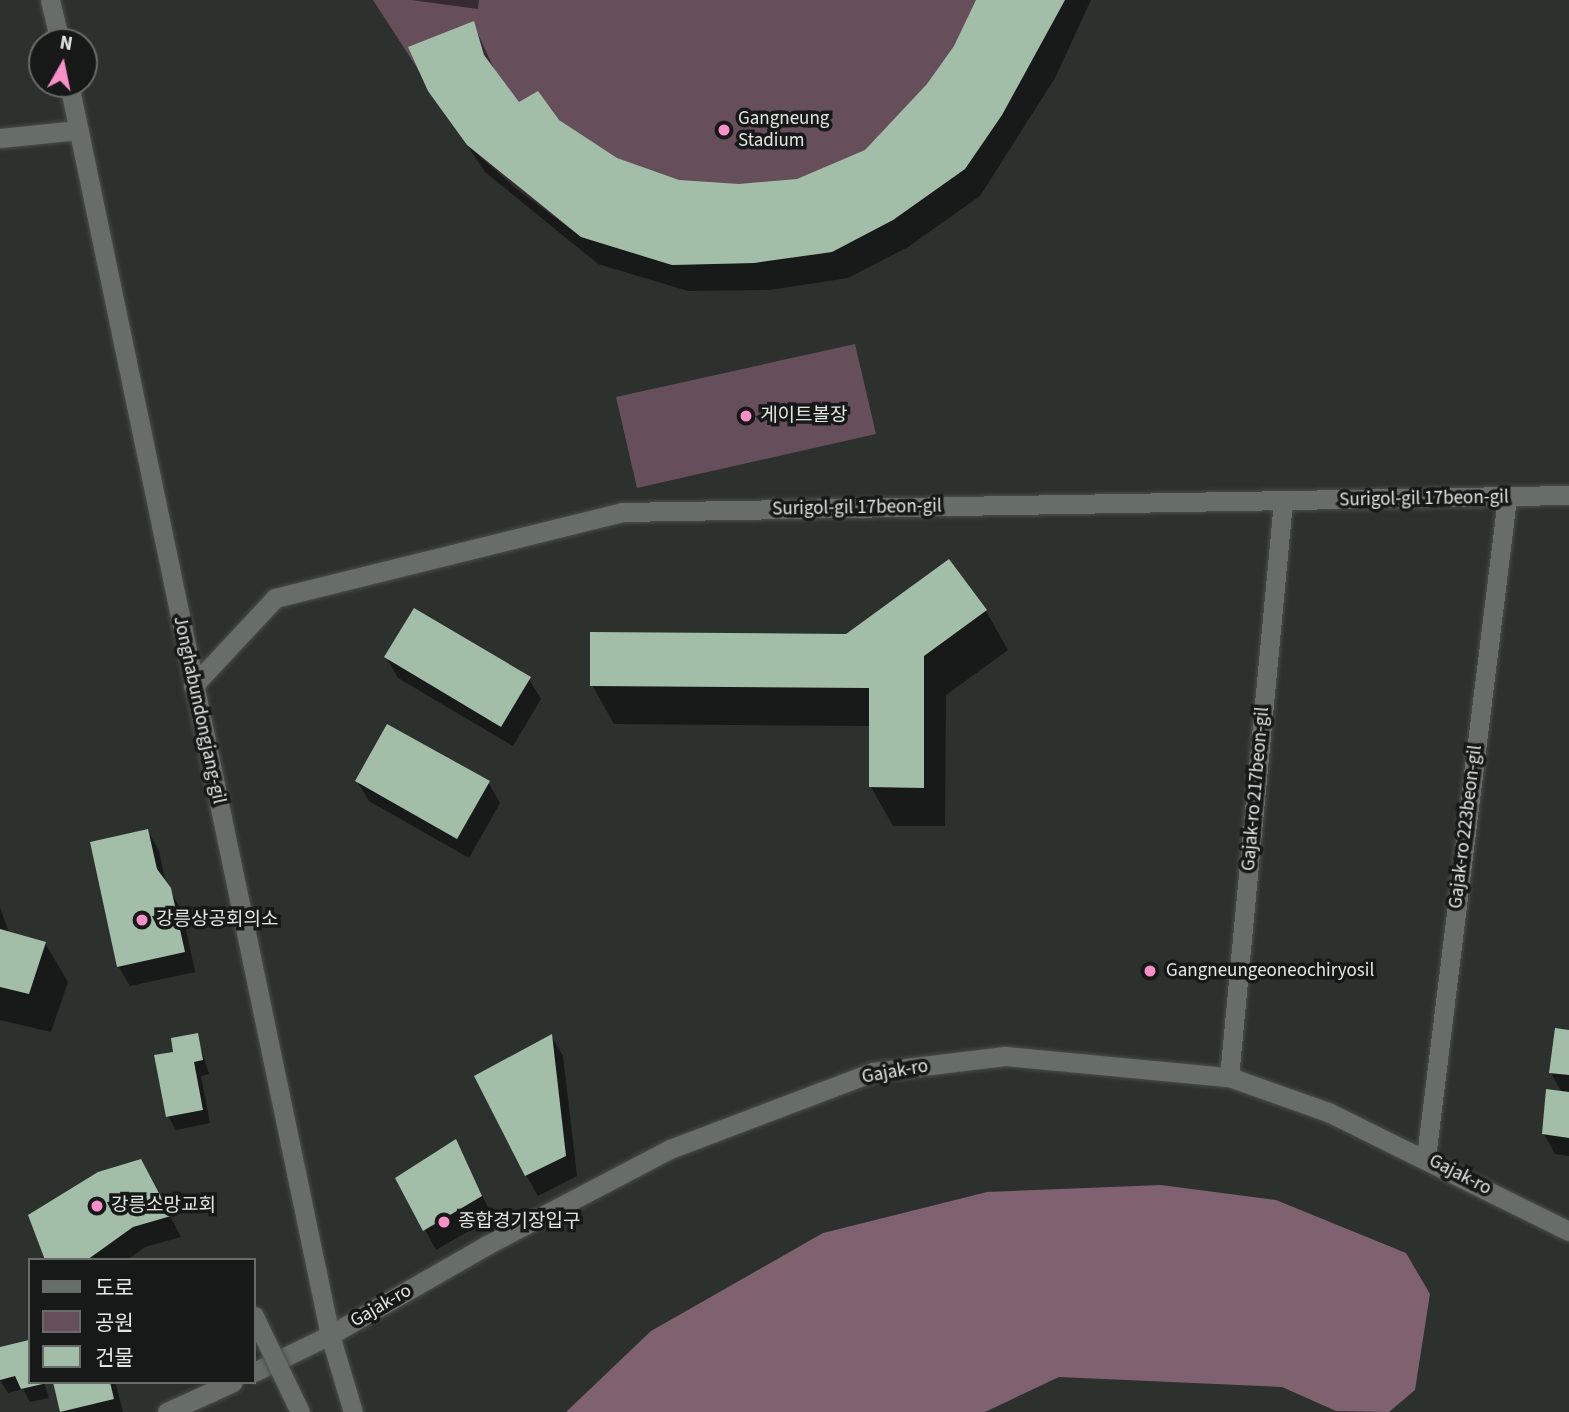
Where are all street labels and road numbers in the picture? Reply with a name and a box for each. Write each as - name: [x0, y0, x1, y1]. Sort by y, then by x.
- street label: Surigol-gil 17beon-gil: [1339, 486, 1509, 512]
- street label: Surigol-gil 17beon-gil: [772, 495, 942, 521]
- street label: Jonghabundongjang-gil: [168, 614, 230, 806]
- street label: Gajak-ro 217beon-gil: [1237, 706, 1275, 872]
- street label: Gajak-ro 223beon-gil: [1445, 744, 1487, 910]
- street label: Gajak-ro: [860, 1055, 930, 1089]
- street label: Gajak-ro: [1425, 1150, 1495, 1200]
- street label: Gajak-ro: [346, 1279, 416, 1333]

